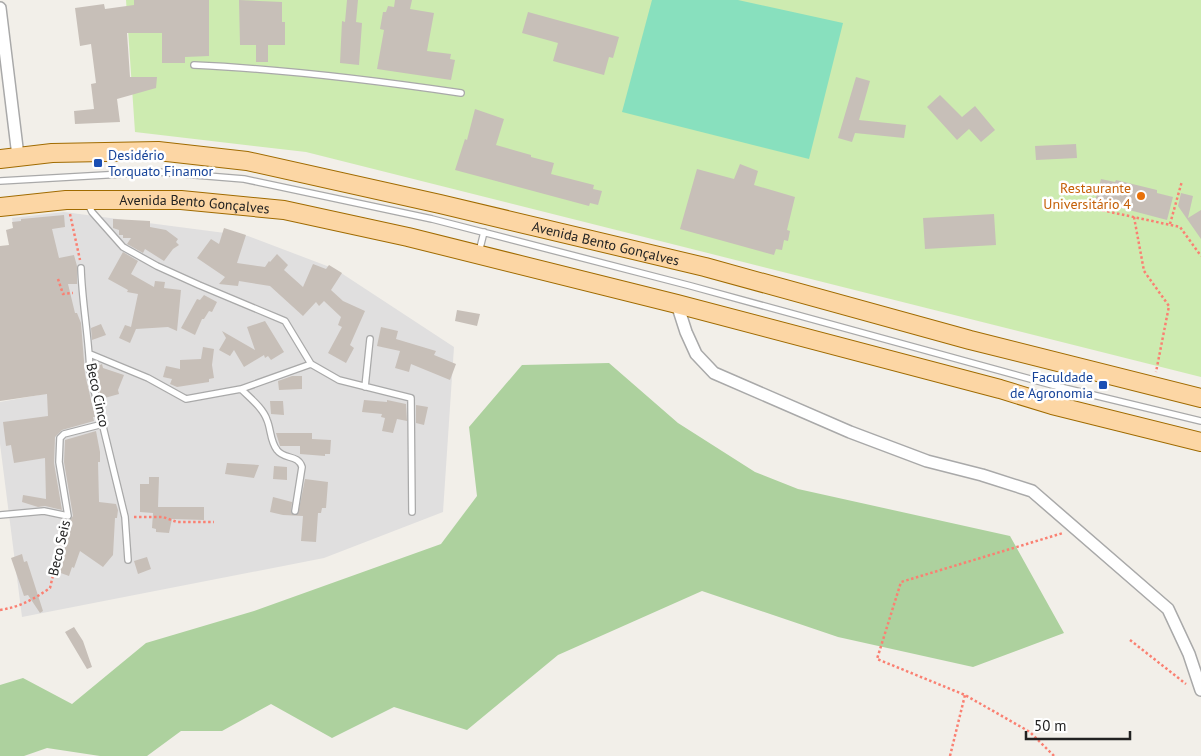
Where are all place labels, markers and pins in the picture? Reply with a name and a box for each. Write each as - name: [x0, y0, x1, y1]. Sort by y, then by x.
- place label: Desidério Torquato Finamor: [108, 146, 214, 180]
- marker: Desidério Torquato Finamor: [92, 157, 104, 169]
- place label: Restaurante Universitário 4: [1043, 179, 1131, 213]
- marker: Restaurante Universitário 4: [1135, 190, 1147, 202]
- place label: Faculdade de Agronomia: [1010, 368, 1093, 402]
- marker: Faculdade de Agronomia: [1097, 379, 1109, 391]

